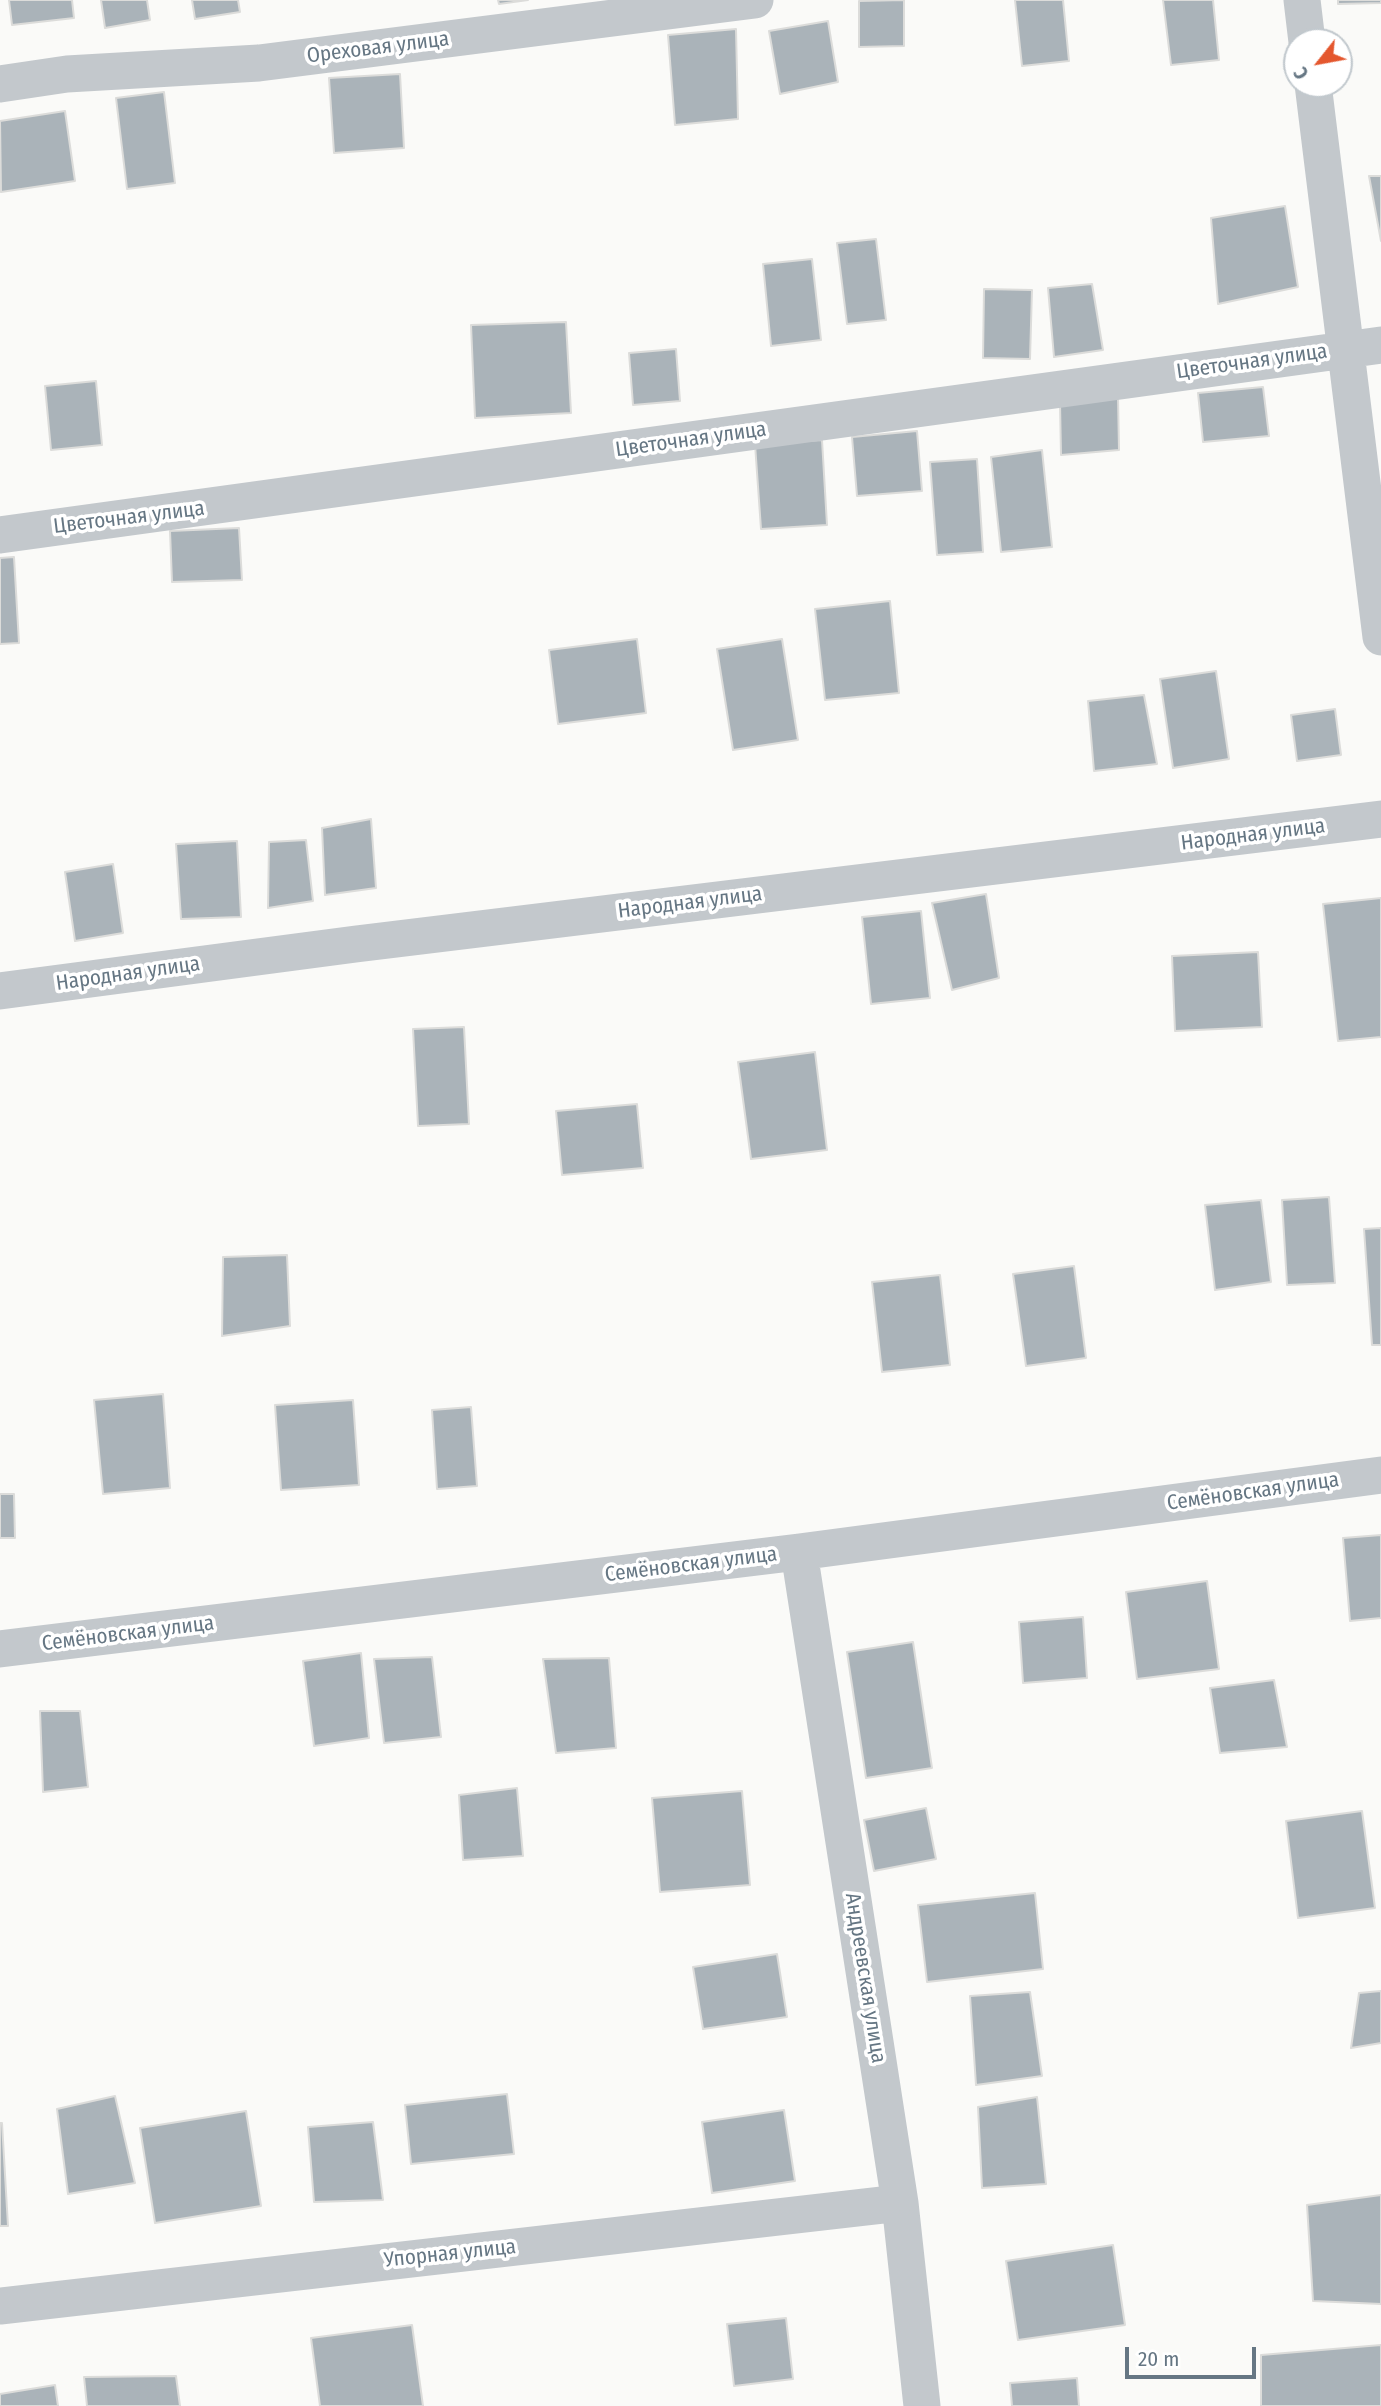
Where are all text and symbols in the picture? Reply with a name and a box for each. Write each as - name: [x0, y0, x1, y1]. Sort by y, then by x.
- street label: Ореховая улица: [305, 27, 451, 69]
- north arrow: [1283, 28, 1353, 98]
- text: С: [1289, 63, 1314, 83]
- street label: Цветочная улица: [1175, 339, 1329, 385]
- street label: Цветочная улица: [614, 417, 768, 463]
- street label: Цветочная улица: [52, 496, 206, 540]
- street label: Народная улица: [1179, 814, 1327, 856]
- street label: Народная улица: [616, 882, 764, 924]
- street label: Народная улица: [54, 951, 202, 997]
- street label: Семёновская улица: [1165, 1467, 1341, 1517]
- street label: Семёновская улица: [603, 1542, 779, 1588]
- street label: Семёновская улица: [40, 1611, 216, 1657]
- street label: Андреевская улица: [839, 1891, 891, 2065]
- street label: Упорная улица: [383, 2235, 517, 2273]
- scale bar: [1129, 2332, 1260, 2376]
- text: 20 m: [1138, 2346, 1179, 2372]

